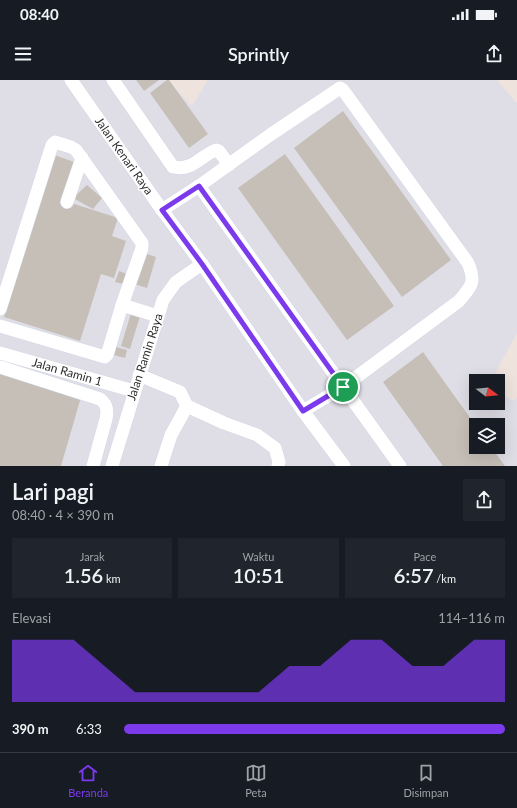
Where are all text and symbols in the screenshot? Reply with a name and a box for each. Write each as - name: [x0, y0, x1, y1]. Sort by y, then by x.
- text: 08:40: [20, 5, 59, 23]
- icon: menu: [12, 43, 34, 65]
- text: Sprintly: [228, 43, 289, 65]
- icon: share: [483, 43, 505, 65]
- street label: Jalan Kenari Raya: [92, 114, 157, 197]
- street label: Jalan Ramin Raya: [123, 311, 166, 402]
- street label: Jalan Ramin 1: [30, 354, 104, 389]
- pin: [326, 370, 360, 404]
- north arrow: [469, 374, 505, 410]
- map controls: [469, 374, 505, 454]
- icon: arrive: [332, 376, 354, 398]
- button: layers: [469, 418, 505, 454]
- text: Lari pagi: [12, 478, 94, 505]
- button: share: [463, 479, 505, 521]
- text: 08:40 · 4 × 390 m: [12, 507, 114, 523]
- text: Jarak: [80, 550, 105, 563]
- text: Waktu: [243, 550, 274, 563]
- text: Pace: [413, 550, 436, 563]
- text: 1.56: [64, 563, 103, 587]
- text: 10:51: [233, 563, 284, 587]
- text: 6:57: [394, 563, 434, 587]
- text: km: [103, 572, 121, 585]
- text: /km: [434, 572, 456, 585]
- text: Elevasi: [12, 610, 51, 626]
- text: 114–116 m: [438, 610, 505, 626]
- text: 390 m: [12, 721, 49, 737]
- text: 6:33: [76, 721, 102, 737]
- tab: Beranda: [68, 762, 108, 799]
- tab: Peta: [245, 762, 267, 799]
- tab: Disimpan: [404, 762, 449, 799]

